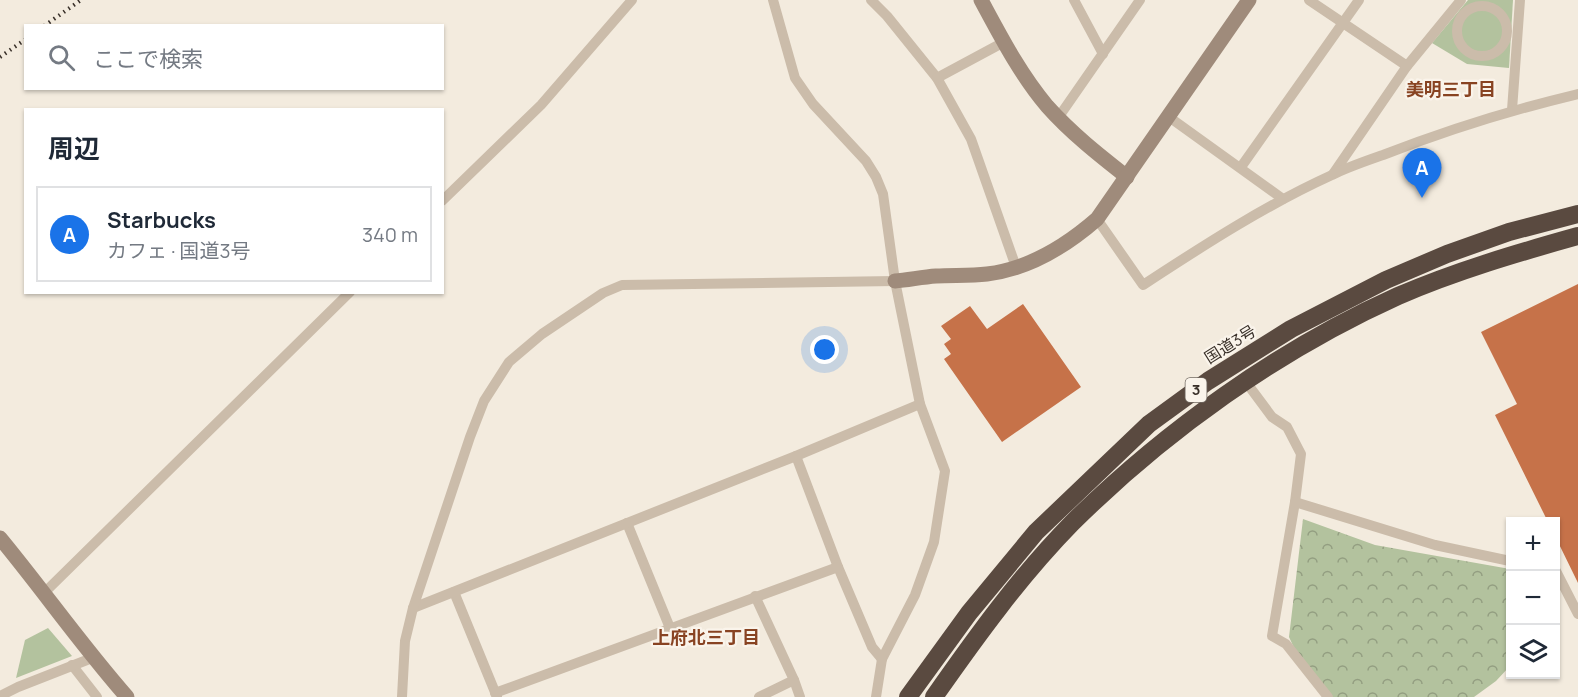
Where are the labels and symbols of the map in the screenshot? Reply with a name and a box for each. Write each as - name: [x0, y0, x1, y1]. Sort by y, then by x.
- district label: 美明三丁目: [1406, 77, 1496, 101]
- pin: A: [1402, 148, 1442, 198]
- street label: 国道3号: [1200, 320, 1260, 368]
- your location: [810, 335, 839, 364]
- road number: 3: [1186, 378, 1206, 402]
- district label: 上府北三丁目: [652, 625, 760, 649]

